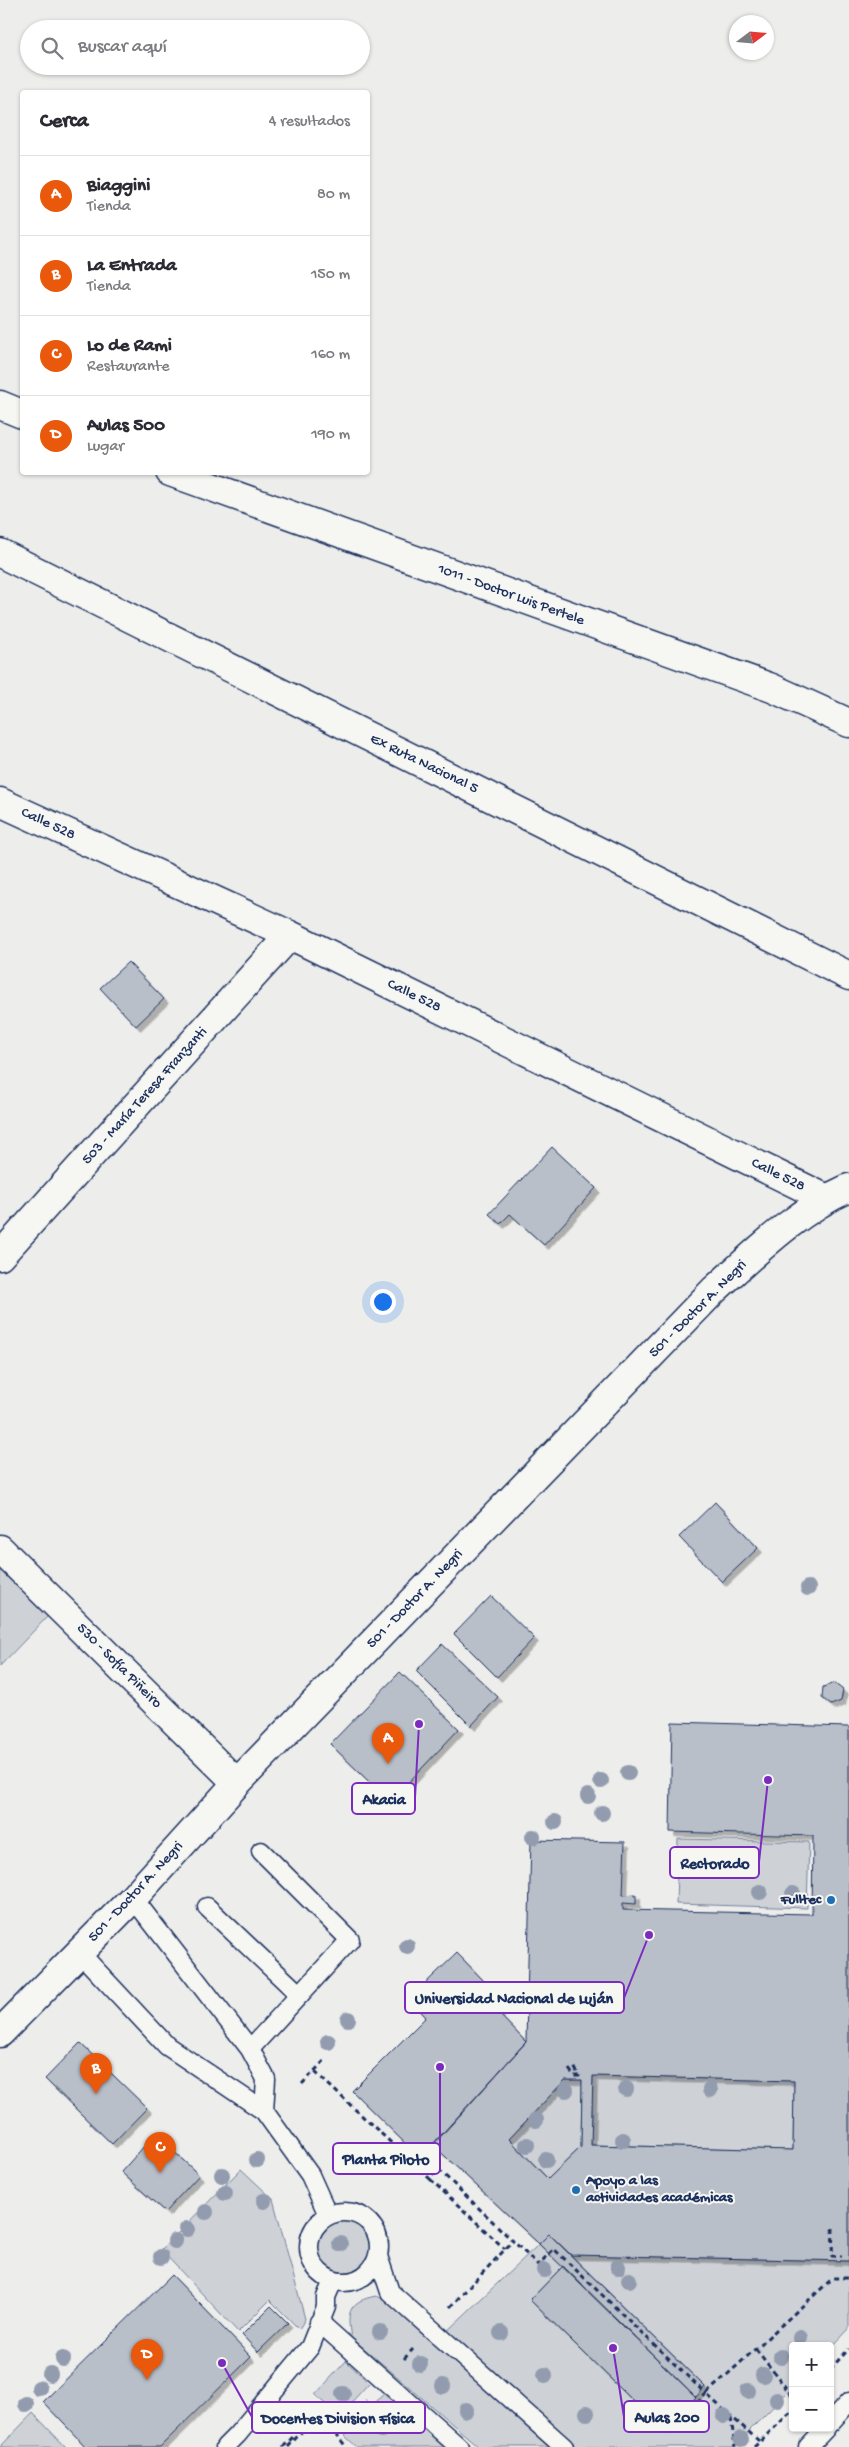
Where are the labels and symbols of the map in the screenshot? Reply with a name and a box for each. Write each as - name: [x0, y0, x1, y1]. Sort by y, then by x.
- north arrow: [729, 15, 774, 60]
- street label: 1011 - Doctor Luis Pertele: [434, 560, 587, 630]
- street label: Ex Ruta Nacional 5: [367, 730, 481, 798]
- street label: Calle 528: [18, 804, 78, 844]
- street label: Calle 528: [384, 975, 444, 1017]
- street label: 503 - María Teresa Franzanti: [78, 1023, 212, 1169]
- street label: Calle 528: [748, 1154, 808, 1196]
- street label: 501 - Doctor A. Negri: [645, 1256, 751, 1362]
- your location: [370, 1289, 396, 1315]
- street label: 501 - Doctor A. Negri: [363, 1545, 467, 1653]
- street label: 530 - Sofía Piñeiro: [73, 1620, 166, 1713]
- pin: A: [372, 1723, 404, 1764]
- callout: Akacia: [352, 1783, 415, 1814]
- text: Akacia: [361, 1792, 407, 1811]
- street label: 501 - Doctor A. Negri: [85, 1838, 187, 1946]
- callout: Rectorado: [670, 1847, 759, 1878]
- text: Rectorado: [679, 1856, 750, 1875]
- place label: Fulltec: [780, 1891, 822, 1909]
- marker: Fulltec: [825, 1894, 837, 1906]
- callout: Universidad Nacional de Luján: [405, 1982, 624, 2013]
- text: Universidad Nacional de Luján: [415, 1991, 614, 2010]
- pin: B: [80, 2053, 112, 2094]
- pin: C: [144, 2132, 176, 2173]
- callout: Planta Piloto: [333, 2143, 440, 2174]
- text: Planta Piloto: [342, 2152, 430, 2171]
- place label: Apoyo a las actividades académicas: [585, 2172, 734, 2207]
- marker: Apoyo a las actividades académicas: [570, 2184, 582, 2196]
- pin: D: [131, 2339, 163, 2380]
- callout: Aulas 200: [624, 2401, 709, 2432]
- callout: Docentes Division Física: [252, 2402, 425, 2433]
- text: Aulas 200: [633, 2410, 700, 2429]
- text: Docentes Division Física: [259, 2411, 416, 2430]

